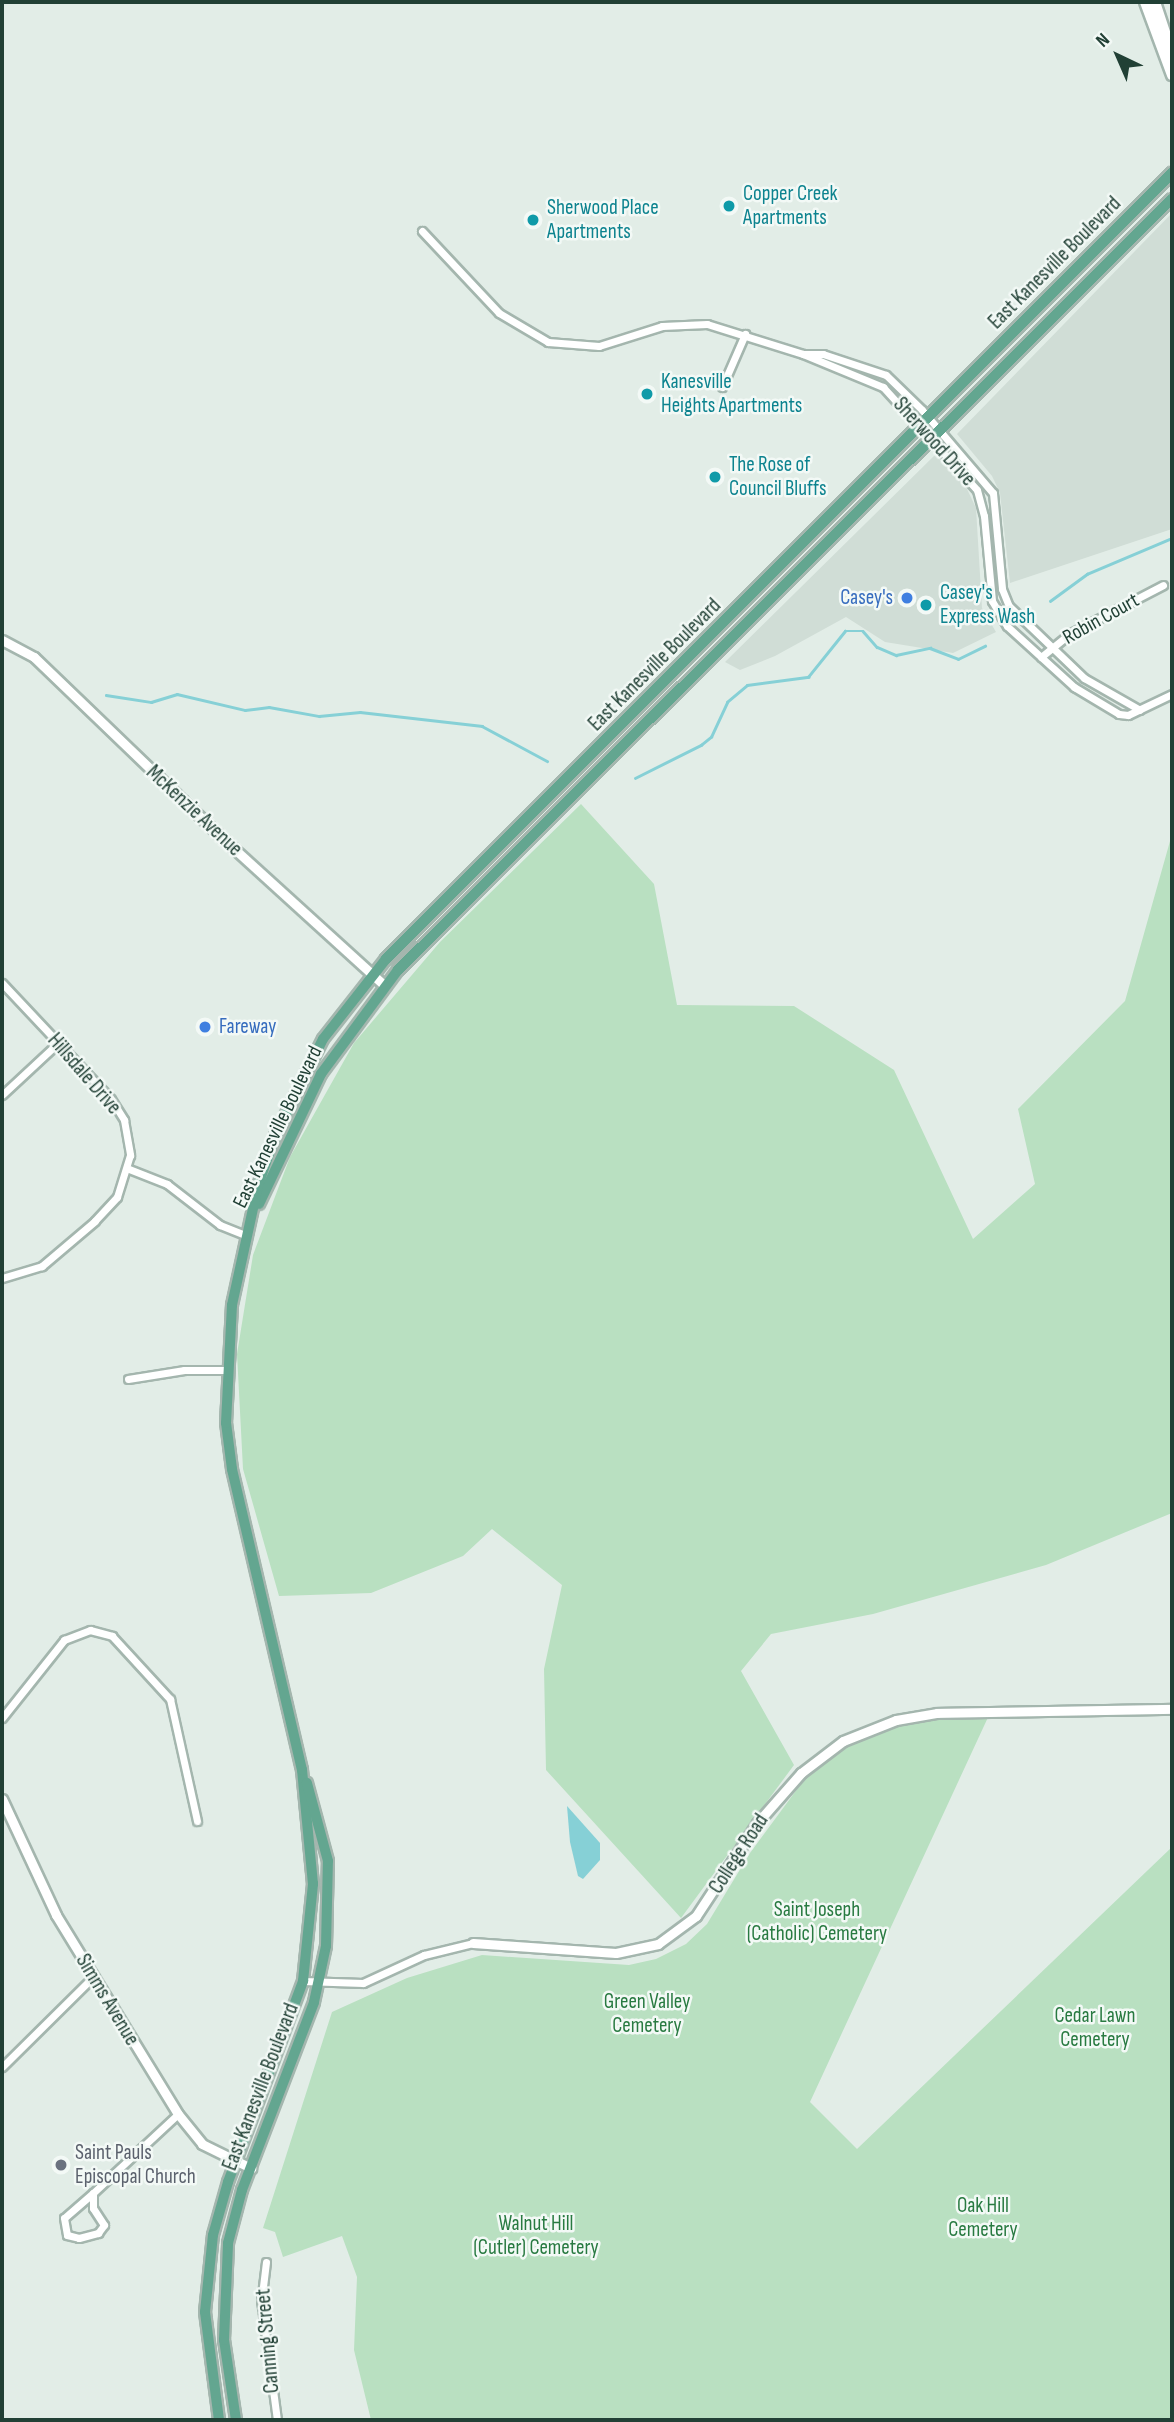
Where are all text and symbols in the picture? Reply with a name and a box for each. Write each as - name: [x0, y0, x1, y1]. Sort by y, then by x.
- north arrow: [1083, 21, 1153, 91]
- text: N: [1091, 29, 1115, 52]
- place label: Copper Creek Apartments: [743, 181, 838, 231]
- street label: East Kanesville Boulevard: [983, 191, 1127, 335]
- place label: Sherwood Place Apartments: [547, 195, 659, 245]
- marker: Copper Creek Apartments: [721, 198, 737, 214]
- marker: Sherwood Place Apartments: [525, 212, 541, 228]
- place label: Kanesville Heights Apartments: [661, 369, 802, 419]
- marker: Kanesville Heights Apartments: [639, 386, 655, 402]
- street label: Sherwood Drive: [888, 392, 980, 492]
- place label: The Rose of Council Bluffs: [729, 452, 827, 502]
- marker: The Rose of Council Bluffs: [707, 469, 723, 485]
- place label: Casey's Express Wash: [940, 580, 1035, 630]
- place label: Casey's: [840, 585, 893, 611]
- street label: Robin Court: [1058, 588, 1144, 650]
- marker: Casey's: [899, 590, 915, 606]
- street label: East Kanesville Boulevard: [583, 593, 727, 737]
- marker: Casey's Express Wash: [918, 597, 934, 613]
- street label: McKenzie Avenue: [141, 760, 247, 862]
- place label: Fareway: [219, 1014, 276, 1040]
- marker: Fareway: [197, 1019, 213, 1035]
- street label: Hillsdale Drive: [42, 1028, 126, 1120]
- street label: East Kanesville Boulevard: [228, 1042, 328, 1212]
- street label: College Road: [704, 1809, 774, 1899]
- park label: Saint Joseph (Catholic) Cemetery: [747, 1897, 887, 1947]
- street label: Simms Avenue: [70, 1950, 144, 2050]
- park label: Green Valley Cemetery: [604, 1989, 690, 2039]
- street label: East Kanesville Boulevard: [218, 2000, 304, 2174]
- park label: Cedar Lawn Cemetery: [1054, 2003, 1136, 2053]
- place label: Saint Pauls Episcopal Church: [75, 2140, 196, 2190]
- marker: Saint Pauls Episcopal Church: [53, 2157, 69, 2173]
- park label: Oak Hill Cemetery: [948, 2193, 1018, 2243]
- park label: Walnut Hill (Cutler) Cemetery: [473, 2211, 599, 2261]
- street label: Canning Street: [251, 2288, 285, 2394]

